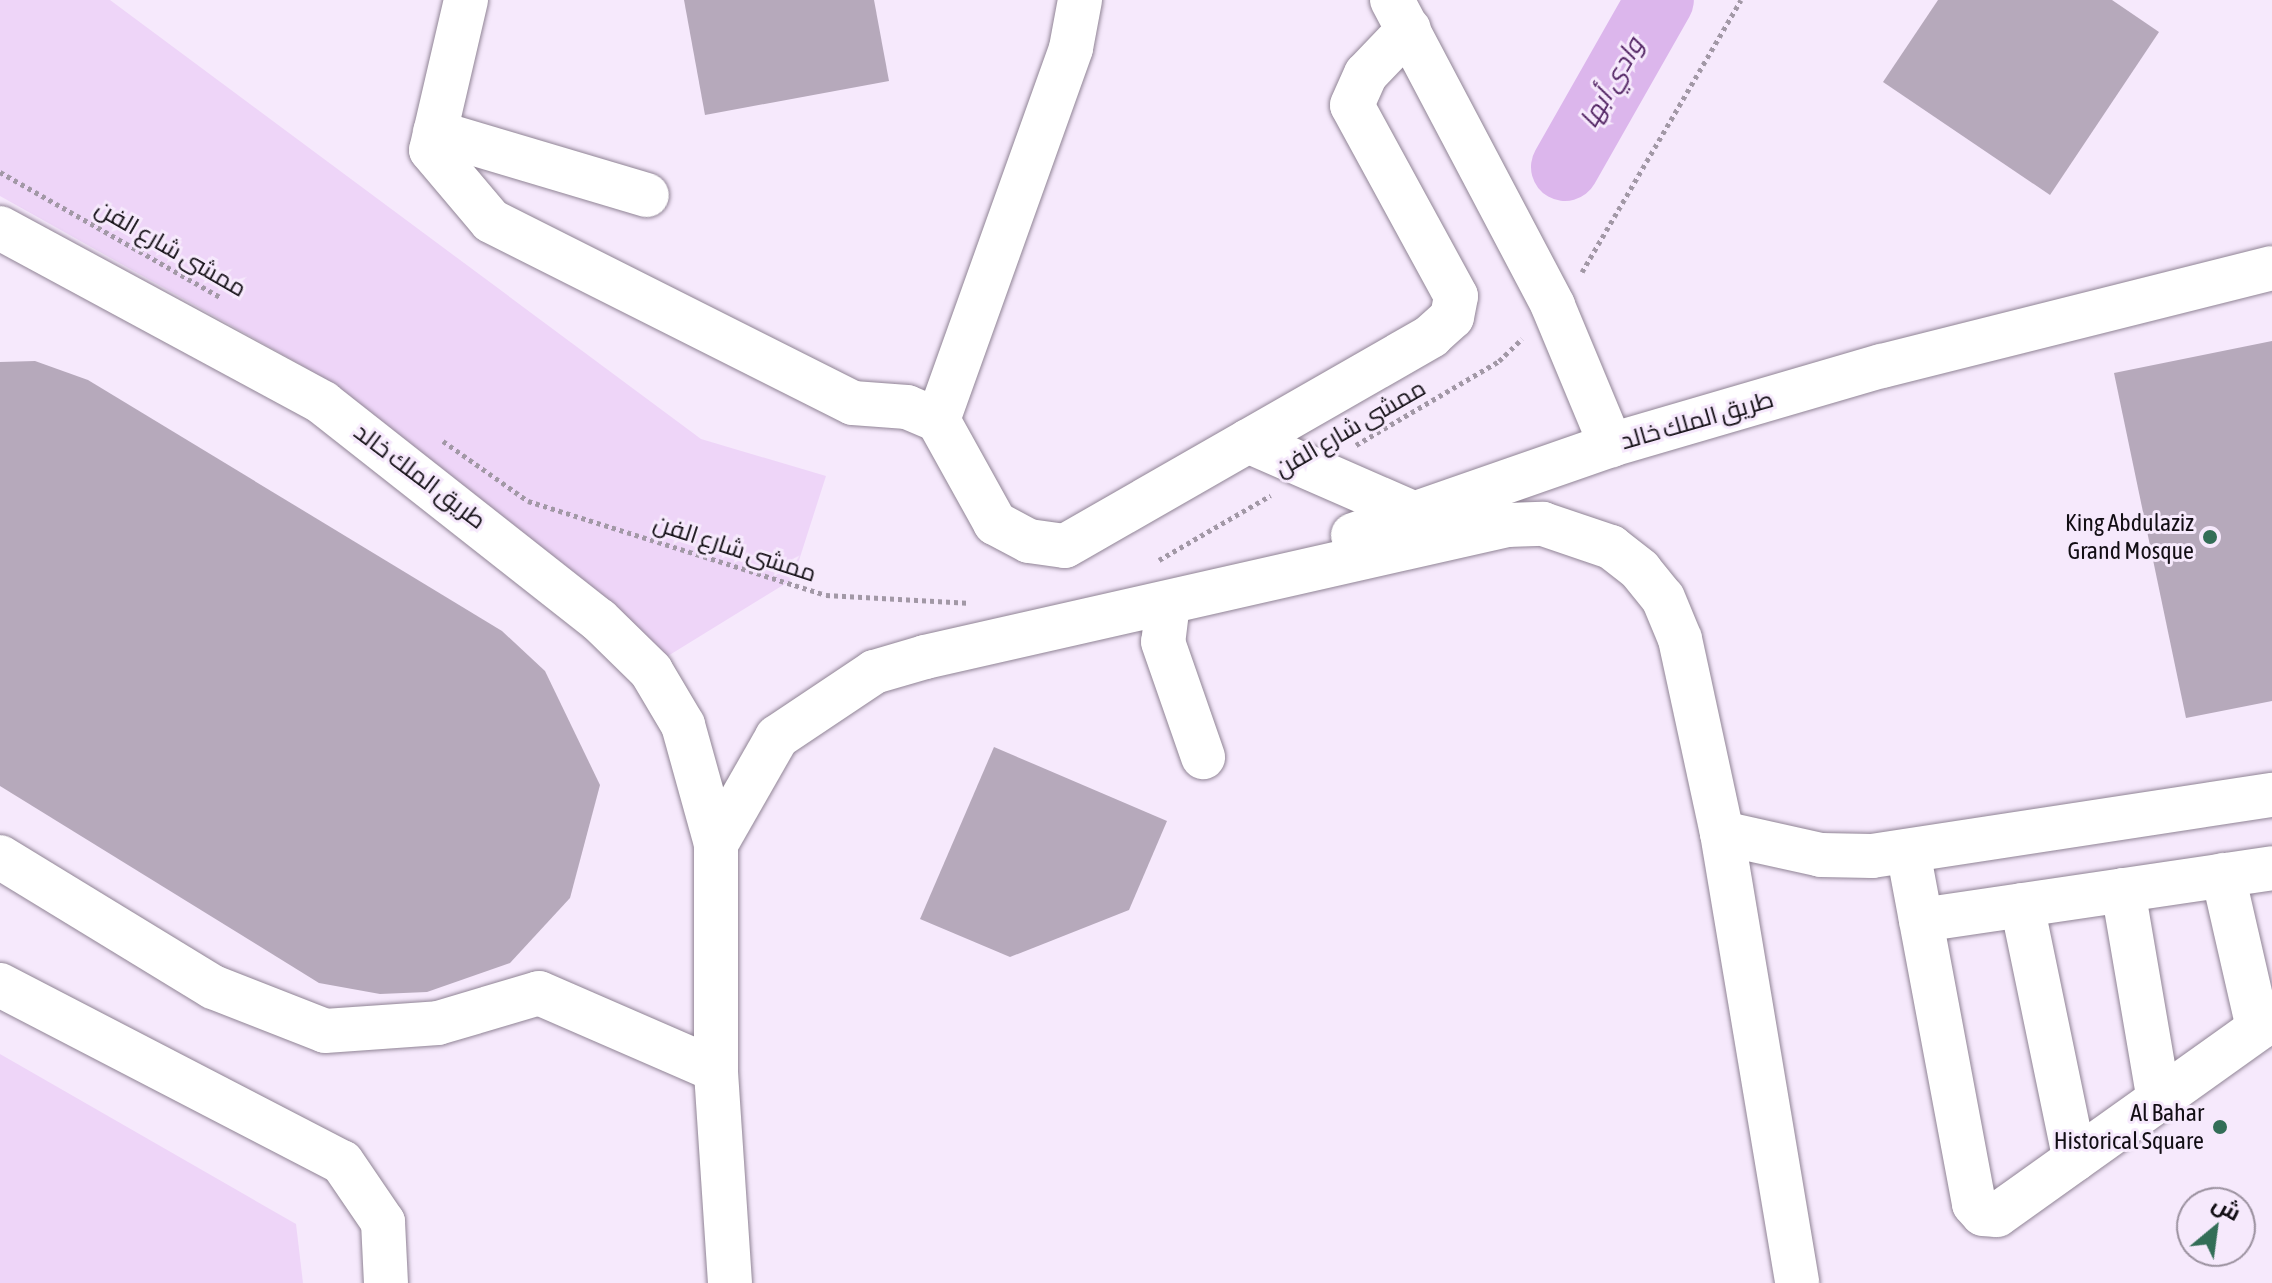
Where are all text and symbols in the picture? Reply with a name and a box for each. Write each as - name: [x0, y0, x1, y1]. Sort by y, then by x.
- water label: وادي أبها: [1574, 32, 1650, 134]
- street label: ممشى شارع الفن: [90, 193, 252, 303]
- street label: ممشى شارع الفن: [1269, 373, 1431, 483]
- street label: طريق الملك خالد: [1617, 384, 1777, 456]
- street label: طريق الملك خالد: [348, 417, 492, 535]
- street label: ممشى شارع الفن: [650, 508, 820, 588]
- place label: King Abdulaziz Grand Mosque: [2065, 509, 2194, 565]
- marker: King Abdulaziz Grand Mosque: [2201, 528, 2219, 546]
- place label: Al Bahar Historical Square: [2054, 1099, 2204, 1155]
- marker: Al Bahar Historical Square: [2211, 1118, 2229, 1136]
- north arrow: [2176, 1187, 2256, 1267]
- text: ش: [2208, 1190, 2245, 1226]

